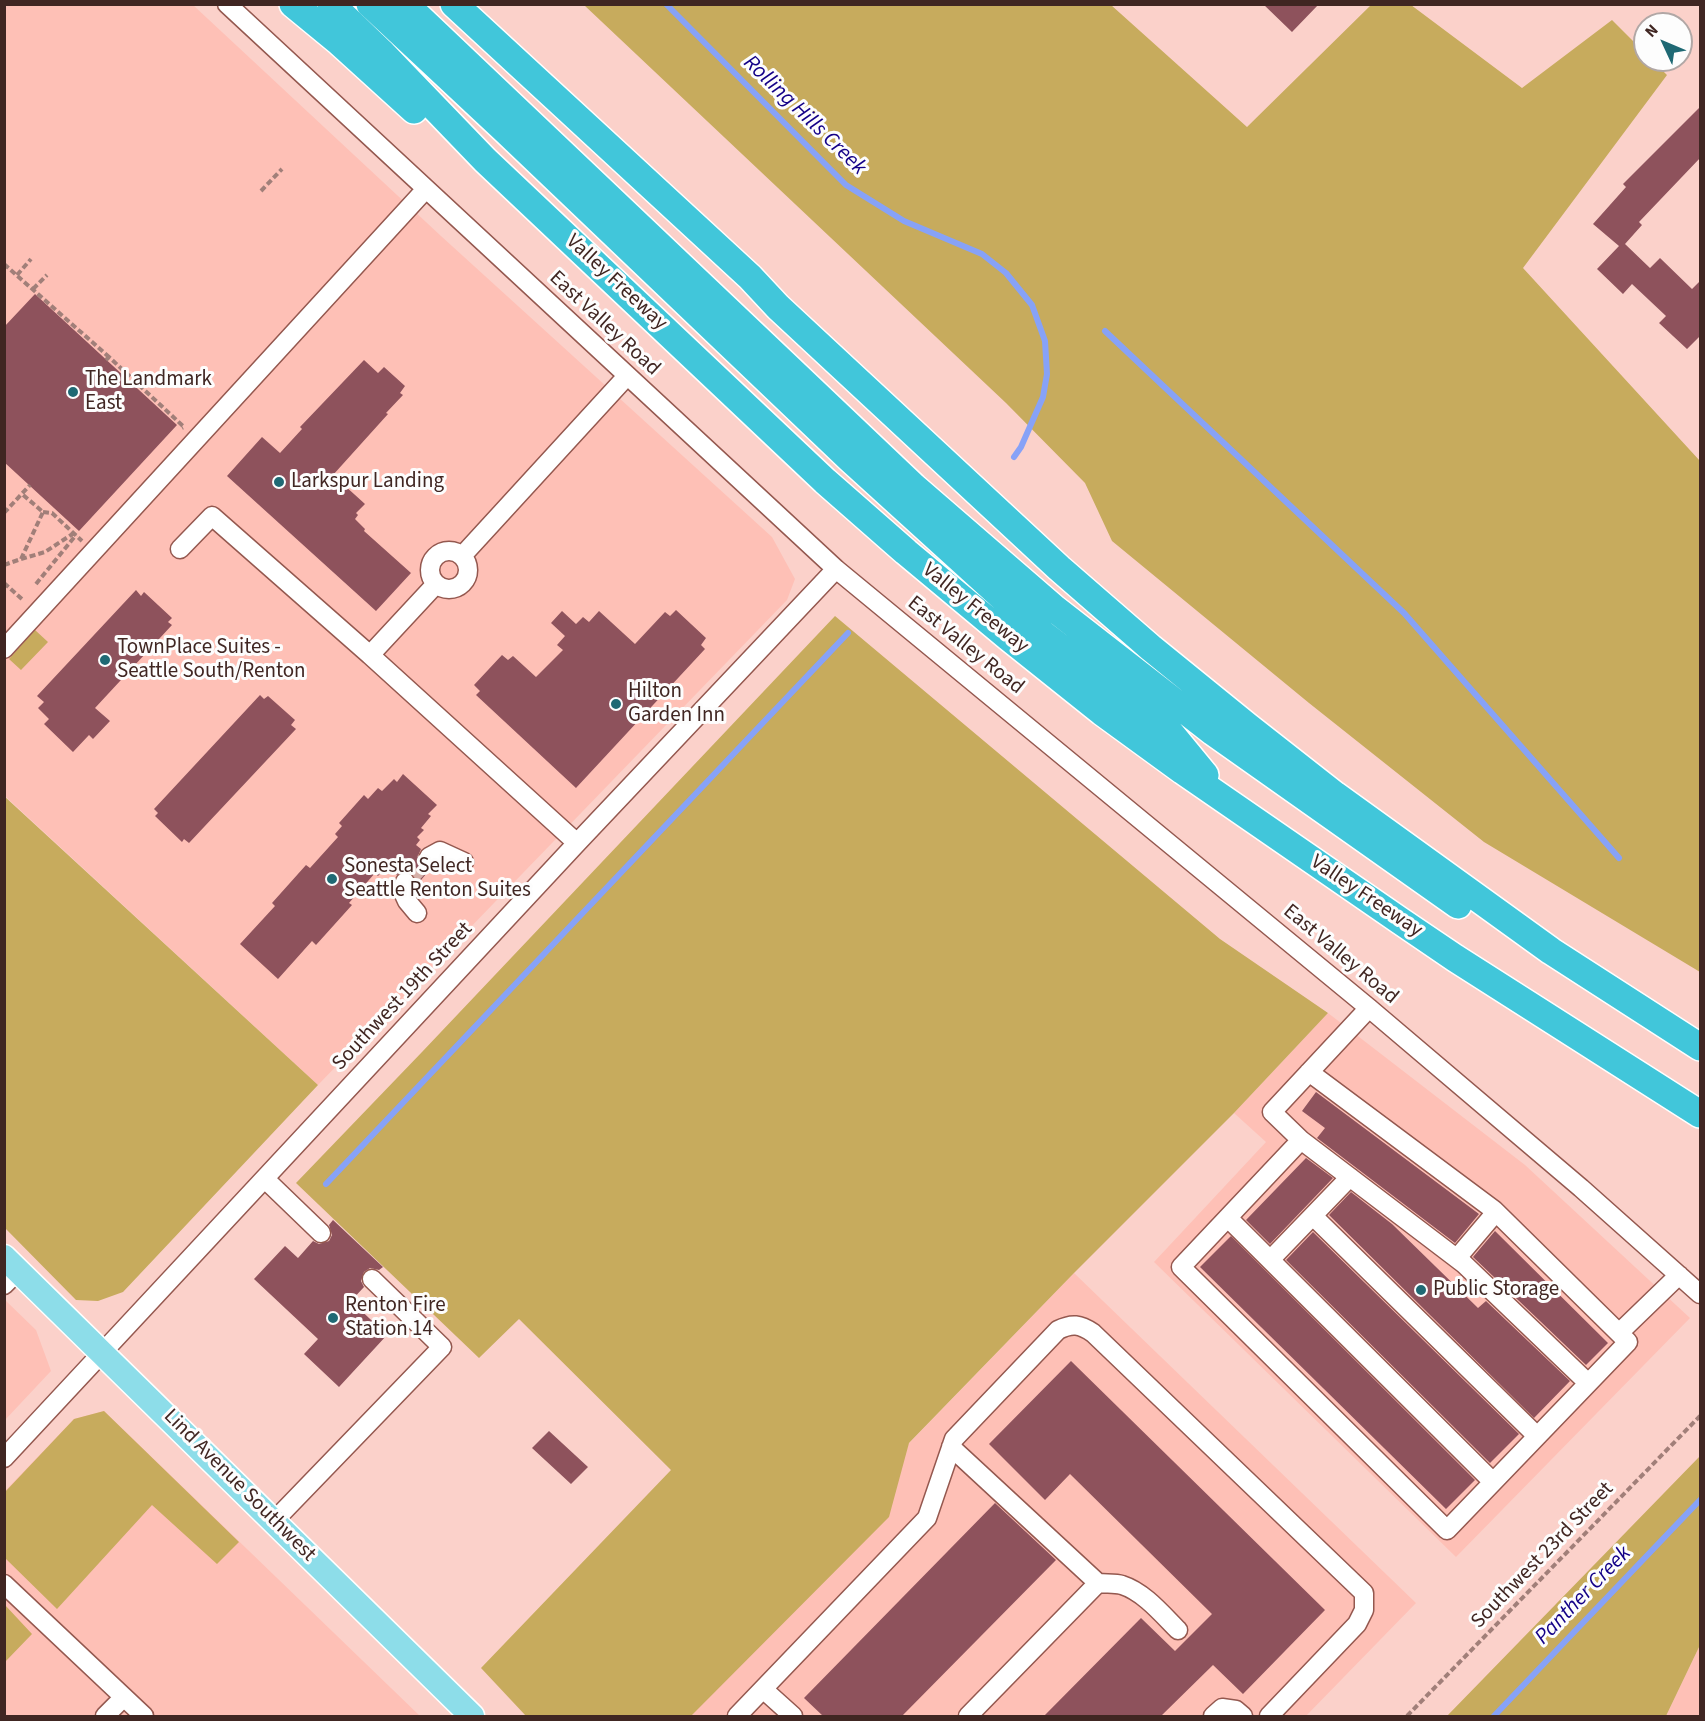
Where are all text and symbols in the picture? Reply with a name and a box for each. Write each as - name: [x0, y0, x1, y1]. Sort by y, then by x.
- north arrow: [1633, 12, 1693, 72]
- text: N: [1640, 19, 1663, 42]
- water label: Rolling Hills Creek: [737, 51, 871, 181]
- street label: Valley Freeway: [560, 230, 672, 336]
- street label: East Valley Road: [543, 266, 665, 382]
- place label: The Landmark East: [85, 367, 212, 417]
- marker: The Landmark East: [66, 385, 80, 399]
- place label: Larkspur Landing: [291, 469, 444, 495]
- marker: Larkspur Landing: [272, 475, 286, 489]
- street label: Valley Freeway: [917, 558, 1033, 660]
- street label: East Valley Road: [902, 591, 1028, 701]
- place label: TownPlace Suites - Seattle South/Renton: [117, 635, 306, 685]
- marker: TownPlace Suites - Seattle South/Renton: [98, 653, 112, 667]
- place label: Hilton Garden Inn: [628, 679, 725, 729]
- marker: Hilton Garden Inn: [609, 697, 623, 711]
- street label: Valley Freeway: [1305, 850, 1427, 944]
- place label: Sonesta Select Seattle Renton Suites: [344, 854, 531, 904]
- marker: Sonesta Select Seattle Renton Suites: [325, 872, 339, 886]
- street label: East Valley Road: [1277, 900, 1403, 1010]
- street label: Southwest 19th Street: [328, 918, 478, 1076]
- place label: Public Storage: [1433, 1277, 1559, 1303]
- marker: Public Storage: [1414, 1283, 1428, 1297]
- place label: Renton Fire Station 14: [345, 1293, 446, 1343]
- marker: Renton Fire Station 14: [326, 1311, 340, 1325]
- street label: Lind Avenue Southwest: [158, 1405, 320, 1567]
- street label: Southwest 23rd Street: [1467, 1477, 1619, 1635]
- water label: Panther Creek: [1530, 1541, 1638, 1651]

